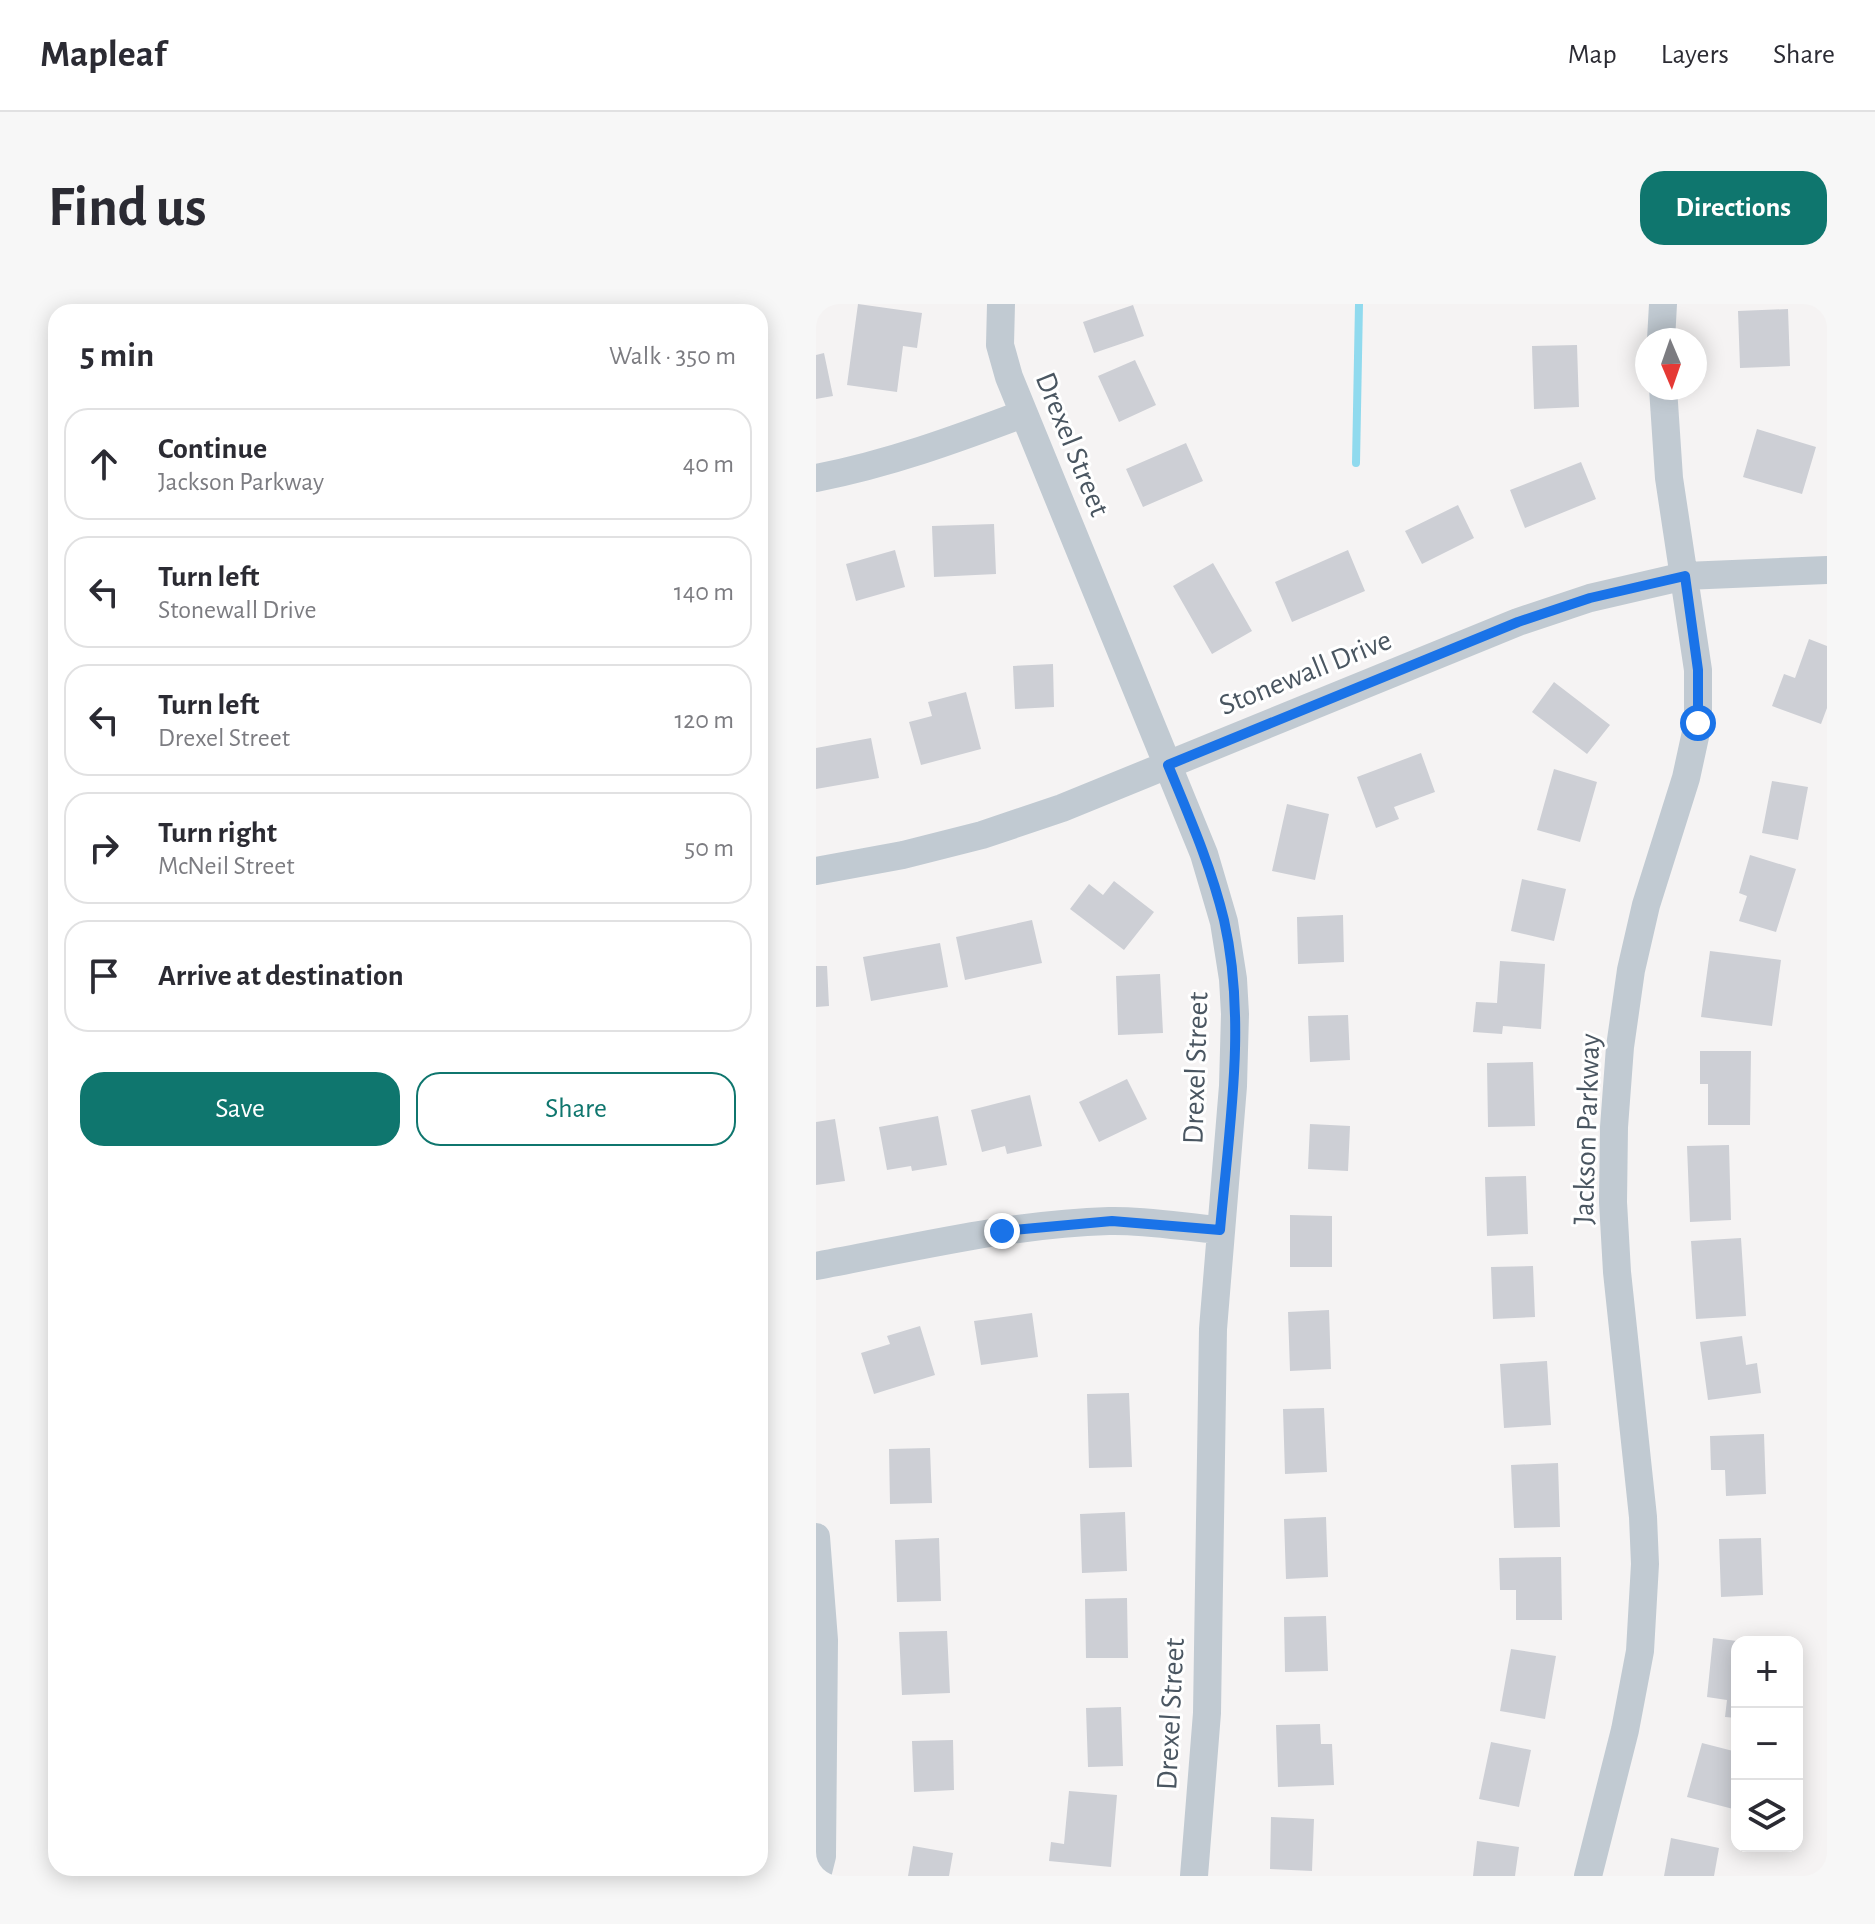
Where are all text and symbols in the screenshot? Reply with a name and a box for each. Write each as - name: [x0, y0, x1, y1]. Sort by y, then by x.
- text: Mapleaf: [40, 36, 166, 74]
- text: Map: [1568, 41, 1617, 69]
- text: Layers: [1661, 41, 1729, 69]
- text: Share: [1773, 41, 1835, 69]
- button: Directions: [1640, 171, 1827, 245]
- text: Find us: [48, 180, 206, 236]
- north arrow: [1635, 328, 1707, 400]
- text: 5 min: [80, 339, 154, 373]
- text: Walk · 350 m: [609, 343, 736, 369]
- street label: Drexel Street: [1030, 368, 1115, 521]
- text: Continue: [158, 434, 267, 464]
- icon: ahead: [82, 442, 126, 486]
- text: 40 m: [683, 451, 734, 477]
- text: Jackson Parkway: [158, 469, 324, 495]
- text: Turn left: [158, 562, 259, 592]
- icon: left: [82, 570, 126, 614]
- text: 140 m: [674, 579, 734, 605]
- text: Stonewall Drive: [158, 597, 316, 623]
- street label: Stonewall Drive: [1215, 625, 1396, 721]
- text: Turn left: [158, 690, 259, 720]
- icon: left: [82, 698, 126, 742]
- route start: [1680, 705, 1716, 741]
- text: 120 m: [674, 707, 734, 733]
- text: Drexel Street: [158, 725, 290, 751]
- text: Turn right: [158, 818, 277, 848]
- icon: right: [82, 826, 126, 870]
- text: 50 m: [684, 835, 734, 861]
- text: McNeil Street: [158, 853, 295, 879]
- icon: arrive: [82, 954, 126, 998]
- text: Arrive at destination: [158, 961, 404, 991]
- street label: Drexel Street: [1178, 991, 1214, 1145]
- street label: Jackson Parkway: [1569, 1033, 1605, 1225]
- button: Save: [80, 1072, 400, 1146]
- button: Share: [416, 1072, 736, 1146]
- route end: [984, 1213, 1020, 1249]
- map controls: [1731, 1636, 1803, 1852]
- button: +: [1731, 1636, 1803, 1708]
- street label: Drexel Street: [1152, 1637, 1190, 1791]
- button: −: [1731, 1708, 1803, 1780]
- button: layers: [1731, 1780, 1803, 1852]

